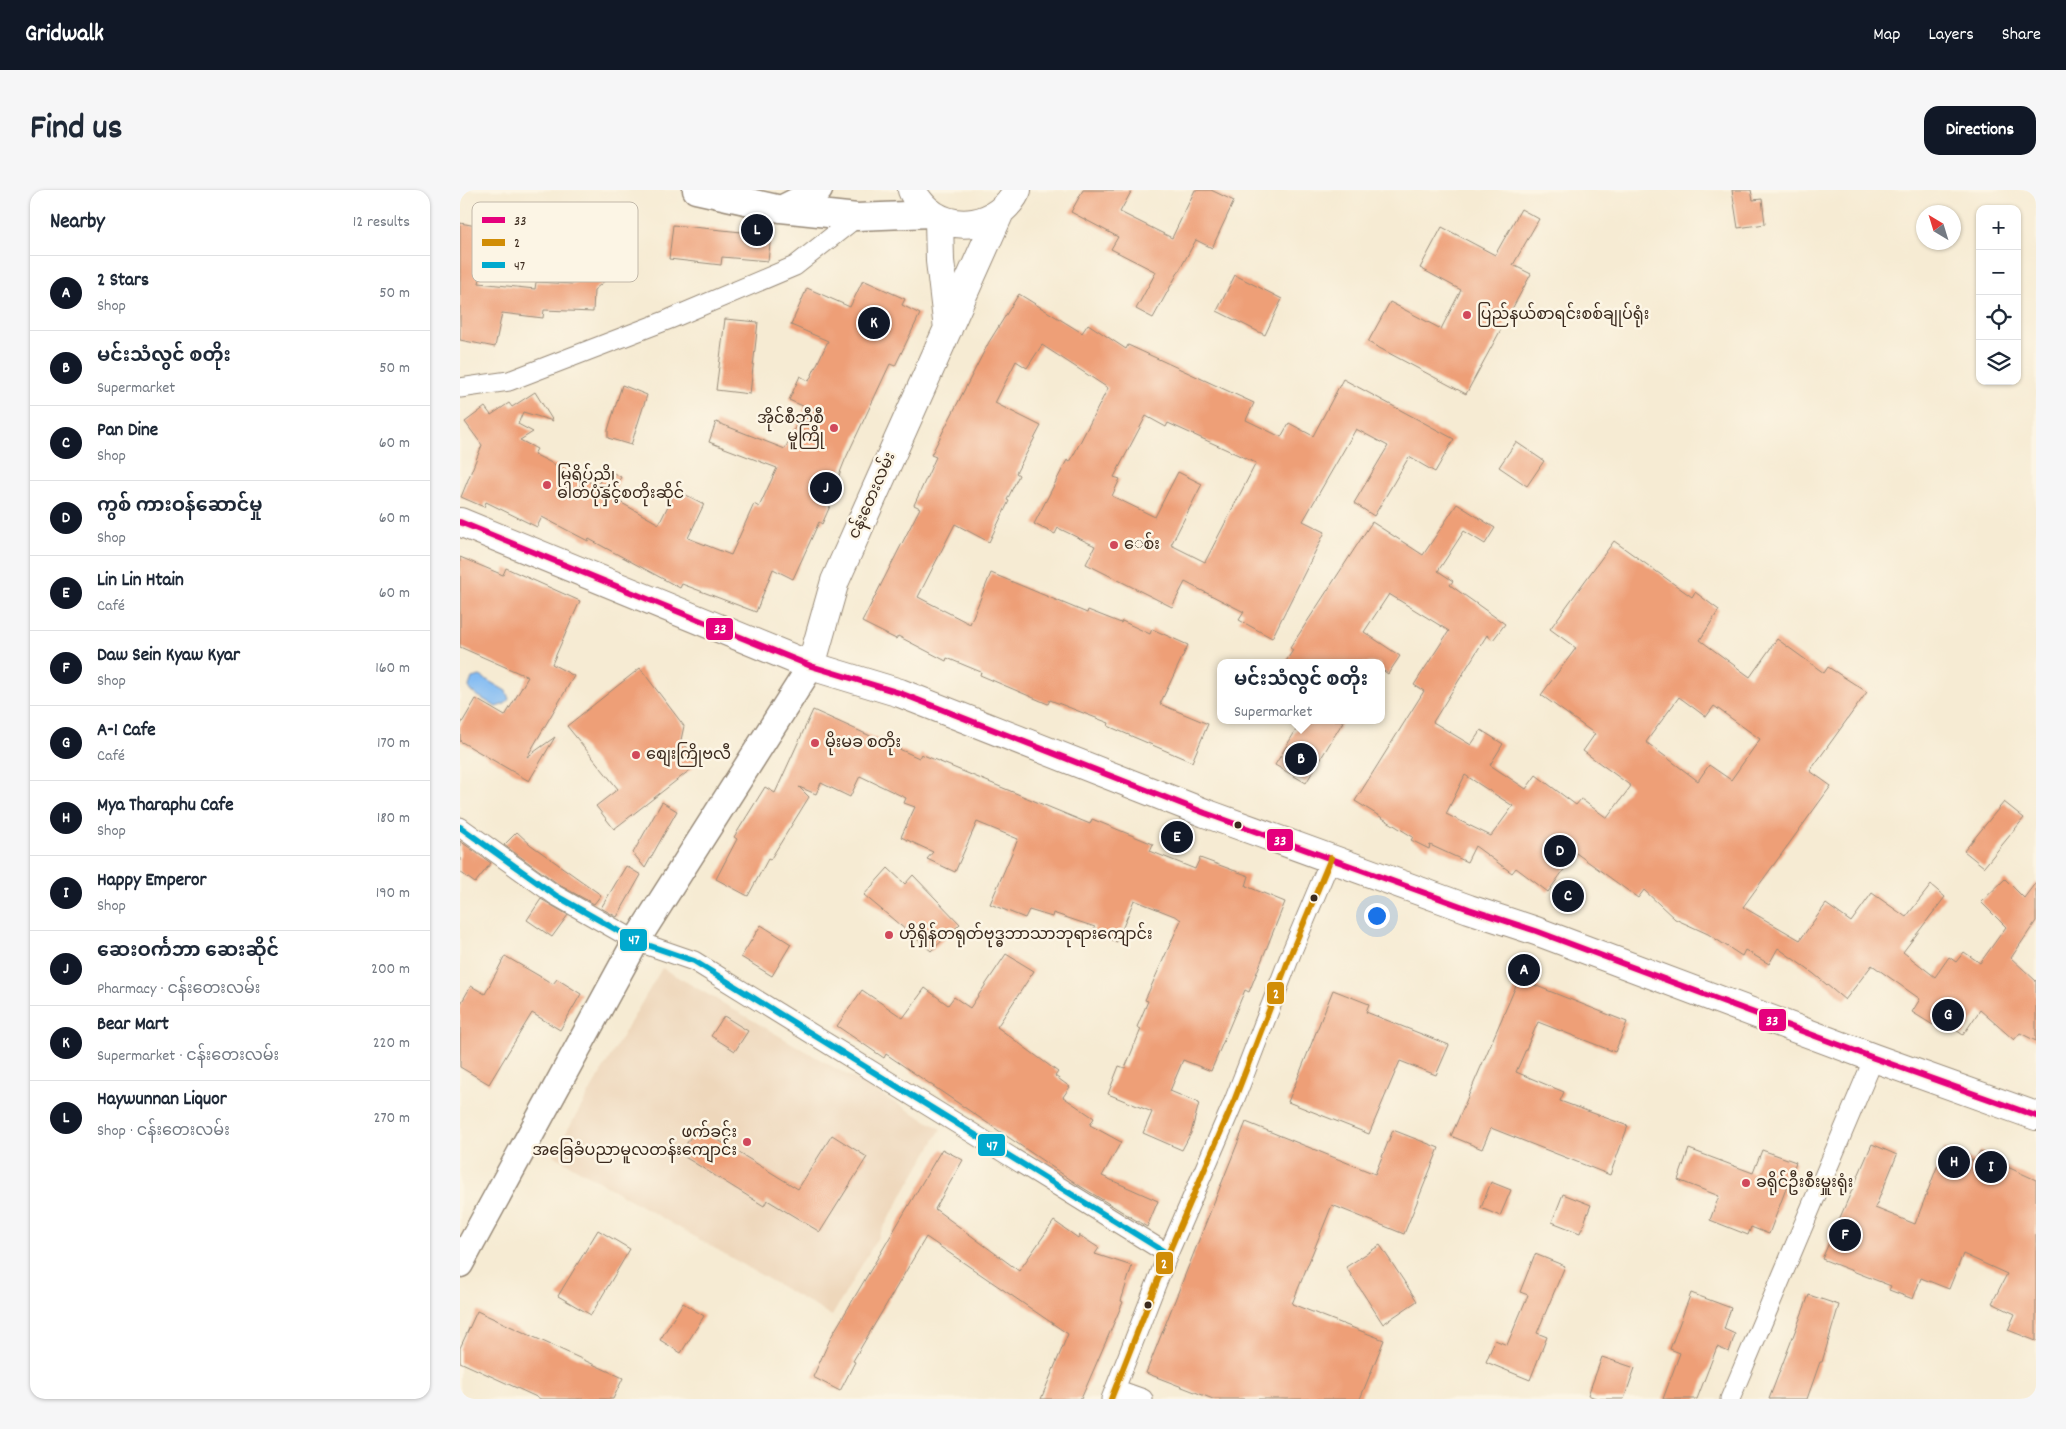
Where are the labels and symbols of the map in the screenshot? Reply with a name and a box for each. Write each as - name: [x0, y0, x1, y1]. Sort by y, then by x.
- legend: [472, 202, 638, 282]
- north arrow: [1916, 205, 1961, 250]
- pin: L: [741, 211, 773, 249]
- text: 33: [514, 212, 526, 232]
- text: 2: [514, 234, 520, 254]
- text: 47: [514, 257, 525, 277]
- place label: ပြည်နယ်စာရင်းစစ်ချုပ်ရုံး: [1477, 302, 1649, 328]
- pin: K: [858, 304, 890, 342]
- marker: ပြည်နယ်စာရင်းစစ်ချုပ်ရုံး: [1461, 309, 1473, 321]
- place label: အိုင်စီဘီစီ မူကြို: [757, 406, 825, 450]
- marker: အိုင်စီဘီစီ မူကြို: [828, 422, 840, 434]
- street label: ငန်းတေးလမ်း: [842, 448, 902, 543]
- place label: မြရိပ်ညို ဓါတ်ပုံနှင့်စတိုးဆိုင်: [557, 463, 684, 507]
- pin: J: [810, 469, 842, 507]
- marker: မြရိပ်ညို ဓါတ်ပုံနှင့်စတိုးဆိုင်: [541, 479, 553, 491]
- place label: ေစ်း: [1124, 532, 1160, 557]
- marker: ေစ်း: [1108, 539, 1120, 551]
- line badge: 33: [705, 617, 734, 641]
- text: 33: [714, 620, 726, 640]
- place label: မိုးမခ စတိုး: [825, 731, 901, 756]
- marker: မိုးမခ စတိုး: [809, 737, 821, 749]
- pin: B: [1285, 740, 1317, 778]
- place label: စျေးကြိုဗလီ: [646, 742, 731, 767]
- marker: စျေးကြိုဗလီ: [630, 749, 642, 761]
- pin: E: [1161, 818, 1193, 856]
- unlabelled marker: [1233, 820, 1243, 830]
- line badge: 33: [1266, 828, 1294, 852]
- text: 33: [1274, 832, 1286, 852]
- pin: D: [1544, 832, 1576, 870]
- pin: C: [1552, 877, 1584, 915]
- unlabelled marker: [1309, 893, 1319, 903]
- your location: [1364, 903, 1390, 929]
- place label: ဟိုရှိန်တရုတ်ဗုဒ္ဓဘာသာဘုရားကျောင်း: [899, 922, 1152, 948]
- line badge: 47: [619, 928, 648, 952]
- marker: ဟိုရှိန်တရုတ်ဗုဒ္ဓဘာသာဘုရားကျောင်း: [883, 929, 895, 941]
- text: 47: [628, 931, 640, 951]
- pin: A: [1508, 951, 1540, 989]
- line badge: 2: [1266, 981, 1285, 1005]
- text: 2: [1273, 985, 1279, 1005]
- pin: G: [1932, 996, 1964, 1034]
- line badge: 33: [1758, 1008, 1787, 1032]
- text: 33: [1766, 1012, 1778, 1032]
- place label: ဖက်ခင်း အခြေခံပညာမူလတန်းကျောင်း: [532, 1120, 737, 1164]
- line badge: 47: [977, 1133, 1006, 1157]
- marker: ဖက်ခင်း အခြေခံပညာမူလတန်းကျောင်း: [741, 1136, 753, 1148]
- text: 47: [986, 1137, 998, 1157]
- pin: H: [1938, 1143, 1970, 1181]
- pin: I: [1975, 1148, 2007, 1186]
- place label: ခရိုင်ဦးစီးမှူးရုံး: [1756, 1170, 1853, 1196]
- marker: ခရိုင်ဦးစီးမှူးရုံး: [1740, 1177, 1752, 1189]
- pin: F: [1829, 1216, 1861, 1254]
- line badge: 2: [1155, 1251, 1174, 1275]
- text: 2: [1161, 1255, 1167, 1275]
- unlabelled marker: [1143, 1300, 1153, 1310]

